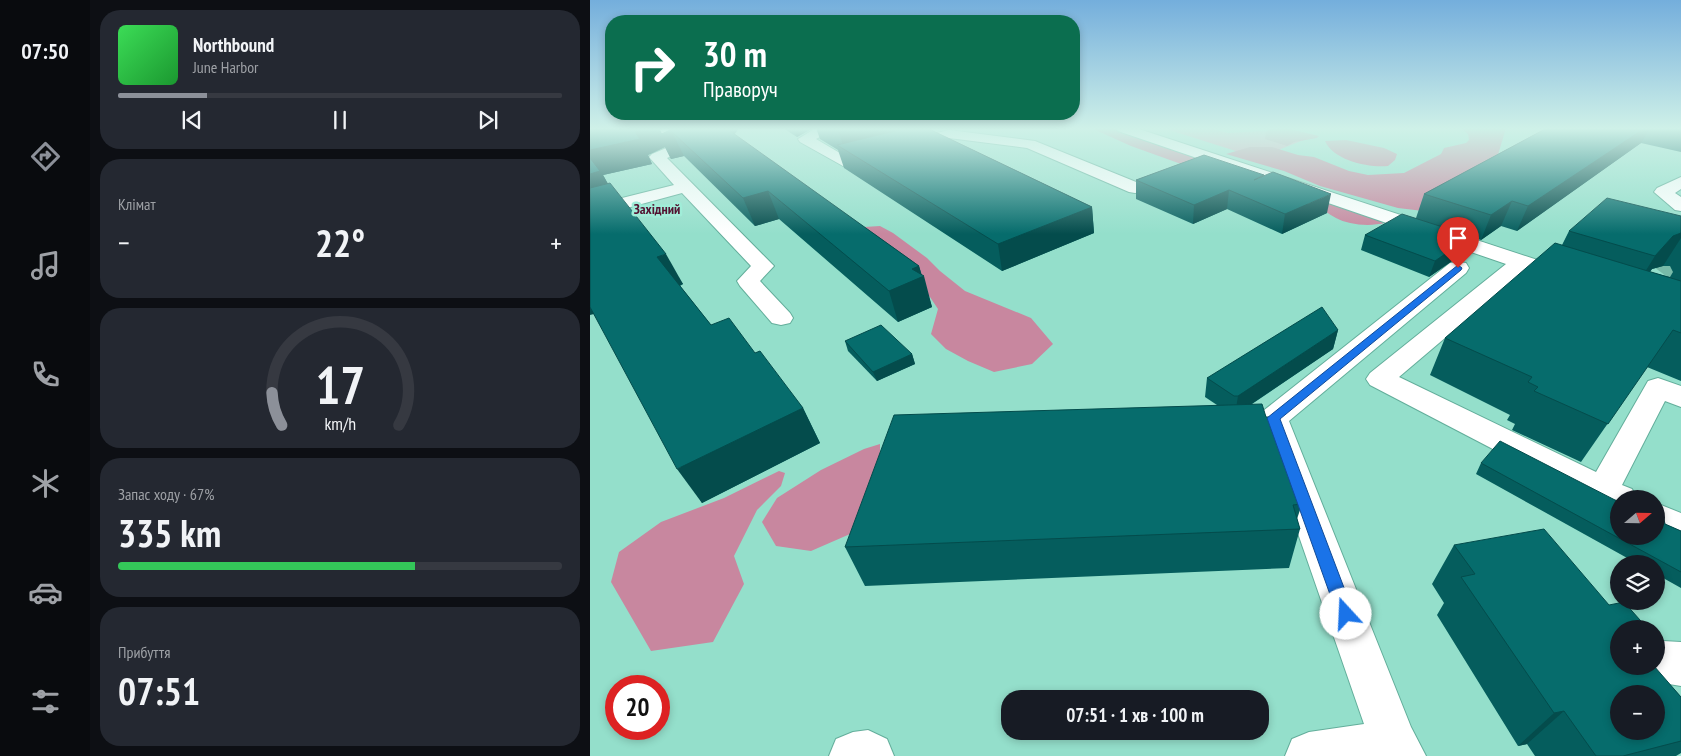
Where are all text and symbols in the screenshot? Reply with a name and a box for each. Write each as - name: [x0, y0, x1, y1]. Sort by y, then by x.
- text: 30 m: [703, 31, 767, 77]
- text: Northbound: [193, 33, 274, 57]
- icon: right: [620, 35, 685, 100]
- text: 07:50: [21, 37, 69, 65]
- text: June Harbor: [193, 57, 258, 77]
- text: Праворуч: [703, 75, 778, 103]
- icon: previous: [178, 106, 206, 134]
- icon: pause: [326, 106, 354, 134]
- icon: next: [474, 106, 502, 134]
- icon: directions: [28, 139, 63, 174]
- text: Клімат: [118, 194, 156, 214]
- district label: Західний: [634, 200, 680, 218]
- pin: [1437, 217, 1479, 268]
- text: 22°: [315, 218, 365, 267]
- text: −: [118, 224, 130, 261]
- text: +: [550, 224, 562, 261]
- icon: arrive: [1444, 224, 1472, 252]
- icon: music: [28, 248, 63, 283]
- text: 17: [315, 351, 365, 418]
- icon: phone: [28, 357, 63, 392]
- text: km/h: [324, 412, 356, 435]
- icon: climate: [28, 466, 63, 501]
- text: Запас ходу · 67%: [118, 484, 214, 504]
- north arrow: [1610, 490, 1665, 545]
- map controls: [1610, 490, 1665, 740]
- text: 335 km: [118, 508, 221, 557]
- button: layers: [1610, 555, 1665, 610]
- icon: car: [28, 575, 63, 610]
- position arrow: [1319, 587, 1371, 639]
- button: +: [1610, 620, 1665, 675]
- text: Прибуття: [118, 642, 170, 662]
- text: 07:51: [118, 666, 200, 715]
- speed limit sign: 20: [605, 675, 670, 740]
- icon: filters: [28, 684, 63, 719]
- button: −: [1610, 685, 1665, 740]
- text: 07:51 · 1 хв · 100 m: [1066, 703, 1204, 727]

